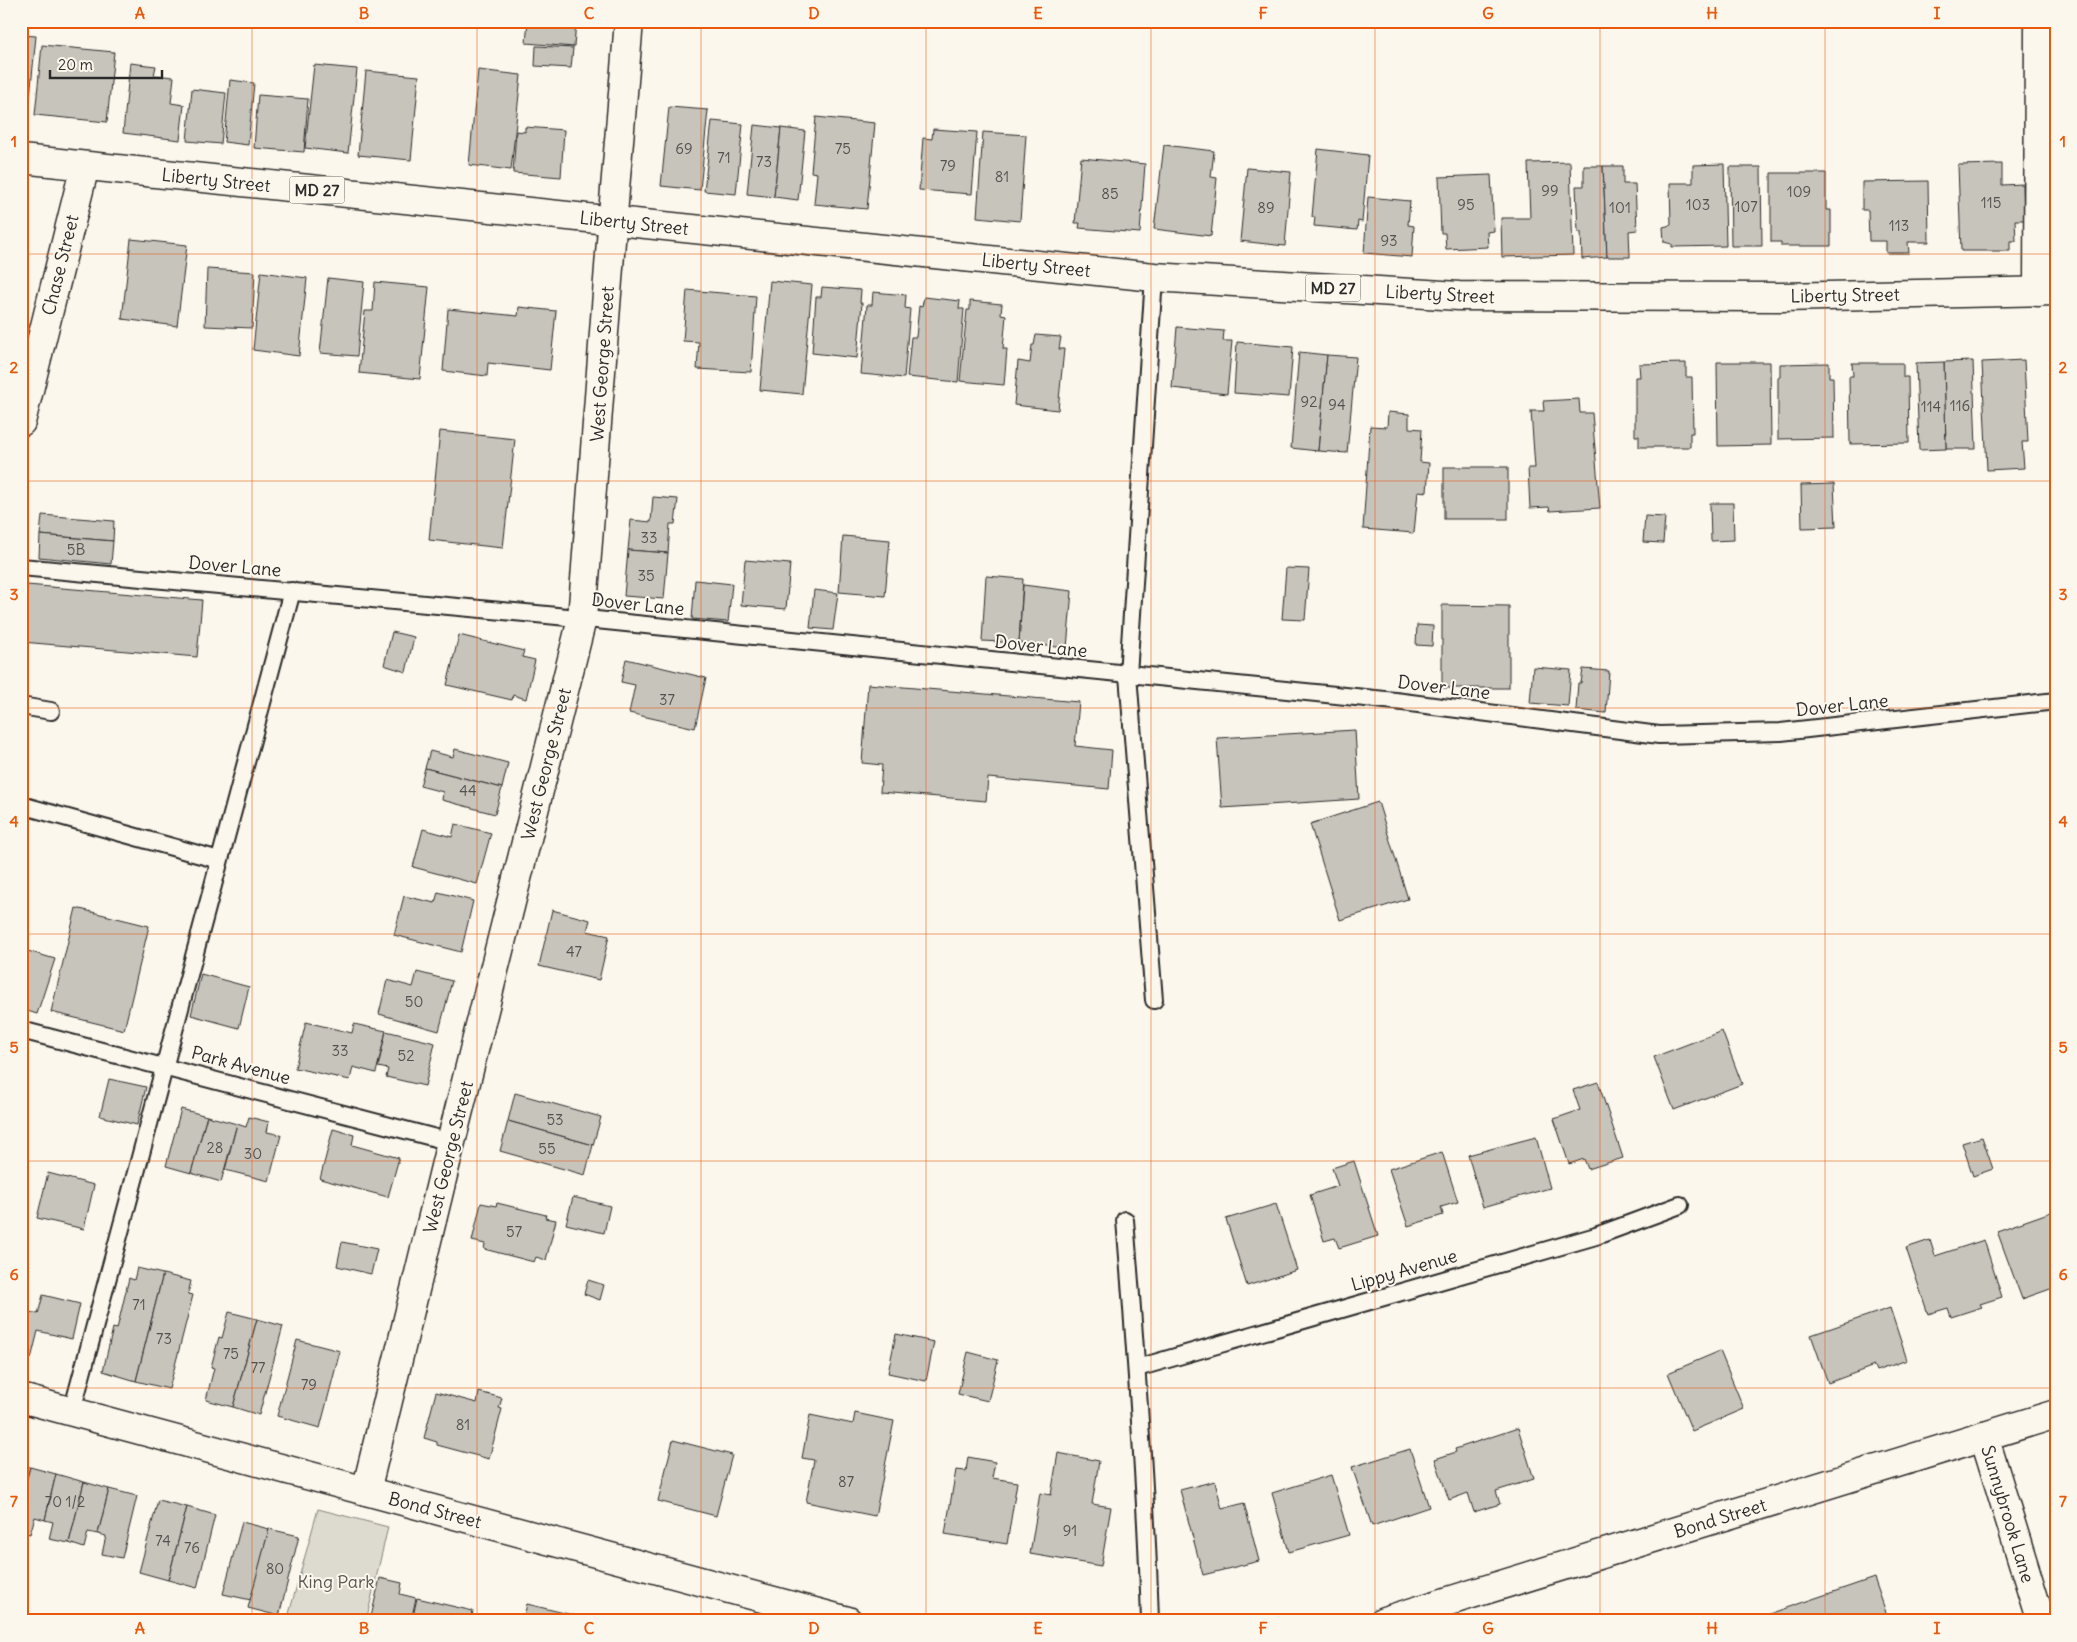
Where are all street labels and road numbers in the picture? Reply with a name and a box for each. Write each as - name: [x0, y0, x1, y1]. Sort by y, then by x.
- street label: Liberty Street: [160, 163, 272, 197]
- road number: MD 27: [290, 176, 344, 204]
- street label: Liberty Street: [578, 206, 690, 240]
- street label: Chase Street: [36, 212, 84, 318]
- street label: Liberty Street: [980, 248, 1092, 282]
- road number: MD 27: [1306, 274, 1360, 302]
- street label: Liberty Street: [1385, 280, 1495, 308]
- street label: Liberty Street: [1790, 283, 1900, 307]
- street label: West George Street: [585, 285, 619, 443]
- street label: Dover Lane: [188, 550, 282, 582]
- street label: Dover Lane: [591, 588, 685, 620]
- street label: Dover Lane: [994, 630, 1088, 662]
- street label: Dover Lane: [1396, 670, 1492, 704]
- street label: West George Street: [516, 686, 576, 842]
- street label: Dover Lane: [1795, 689, 1889, 721]
- street label: Park Avenue: [189, 1041, 293, 1089]
- street label: West George Street: [418, 1079, 478, 1235]
- street label: Lippy Avenue: [1348, 1244, 1460, 1296]
- street label: Sunnybrook Lane: [1976, 1443, 2040, 1585]
- street label: Bond Street: [386, 1487, 484, 1533]
- street label: Bond Street: [1671, 1493, 1769, 1543]

